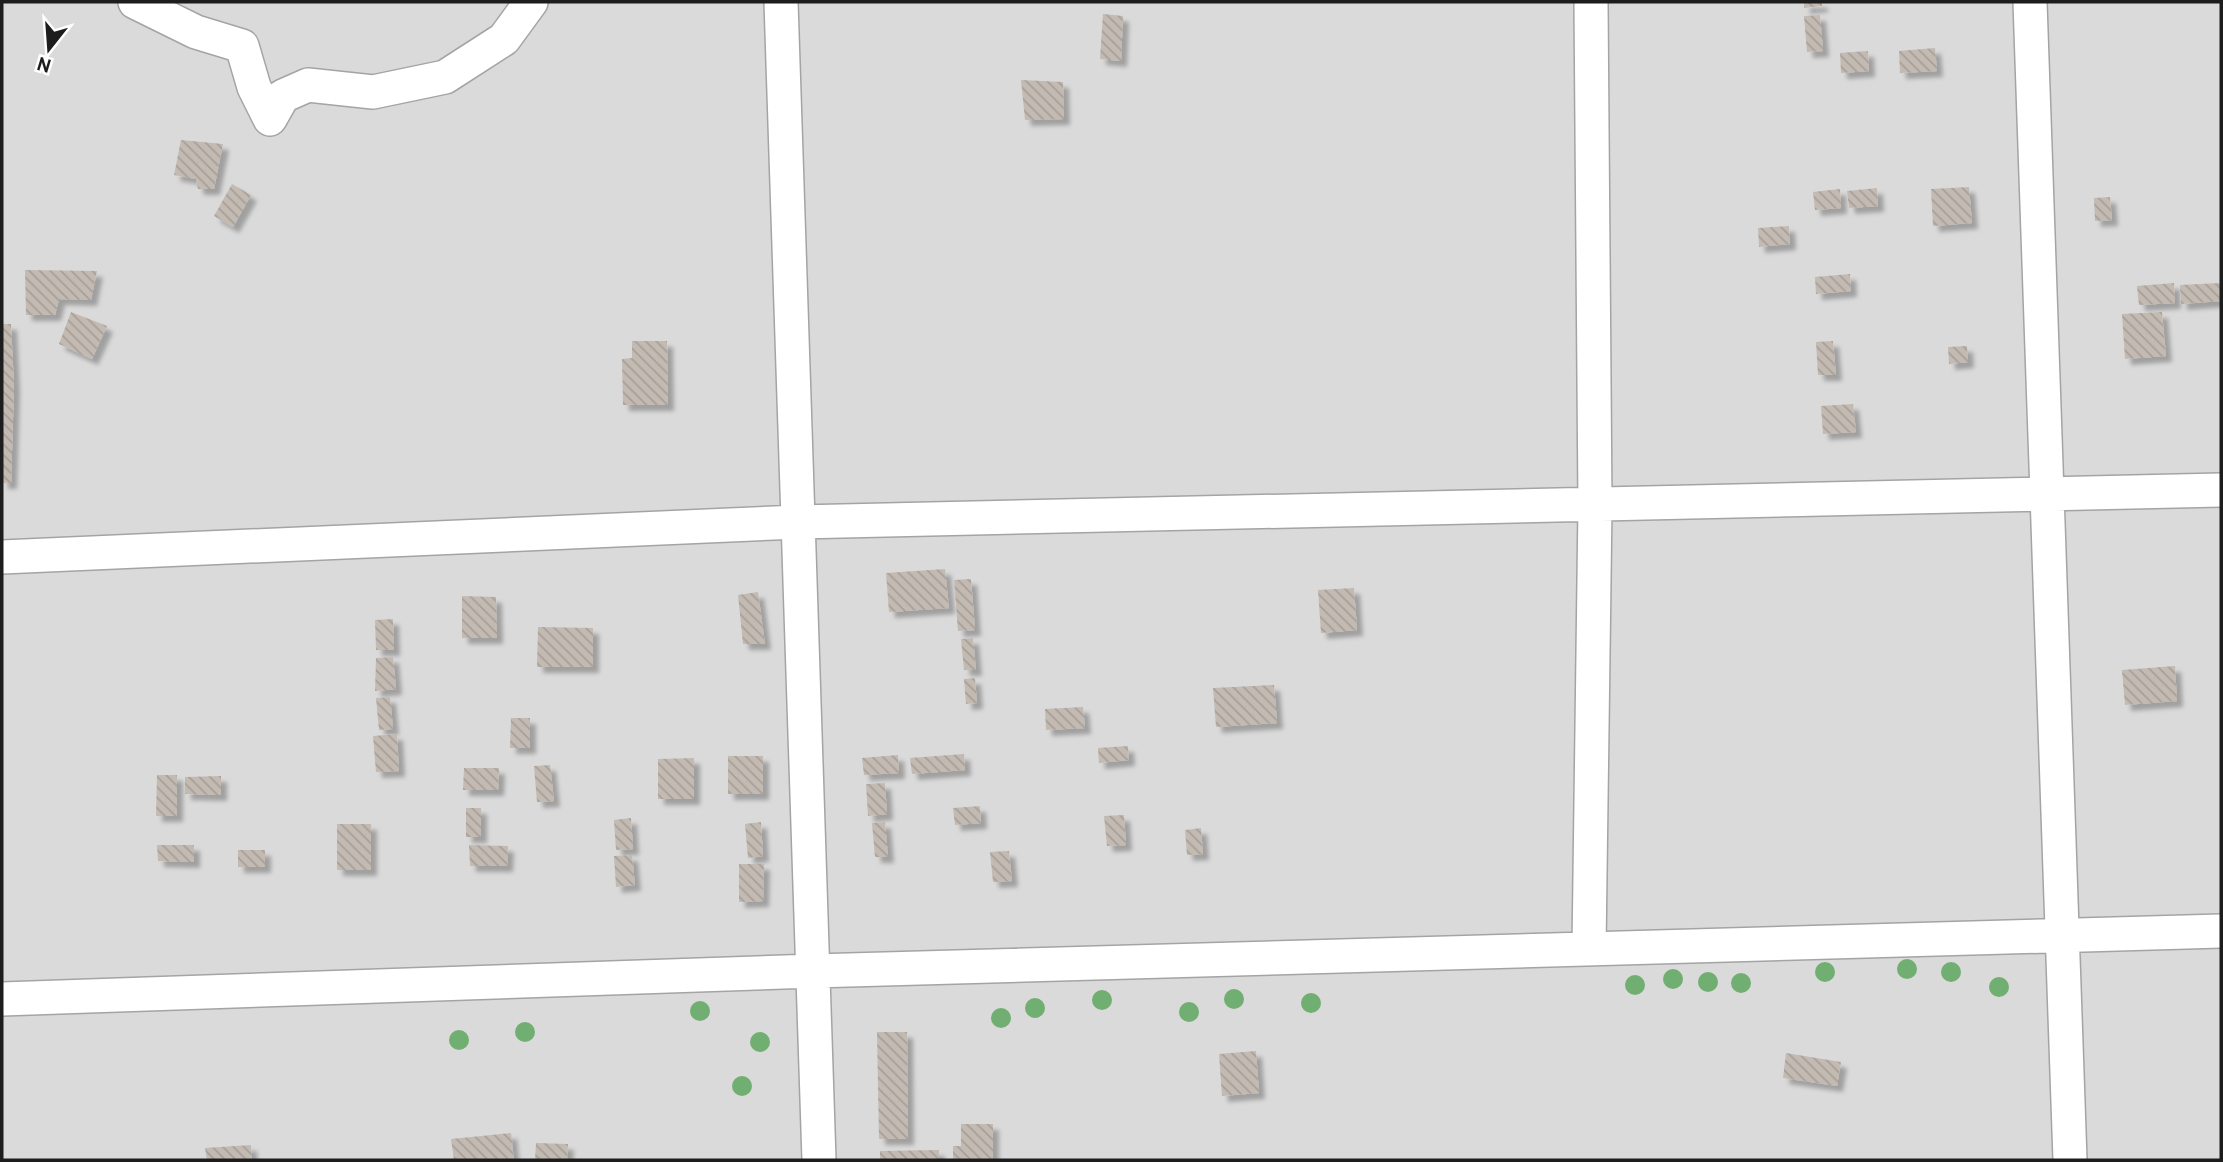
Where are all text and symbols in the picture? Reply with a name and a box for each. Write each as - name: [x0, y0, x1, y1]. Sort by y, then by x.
- north arrow: [14, 14, 84, 84]
- text: N: [35, 50, 55, 77]

